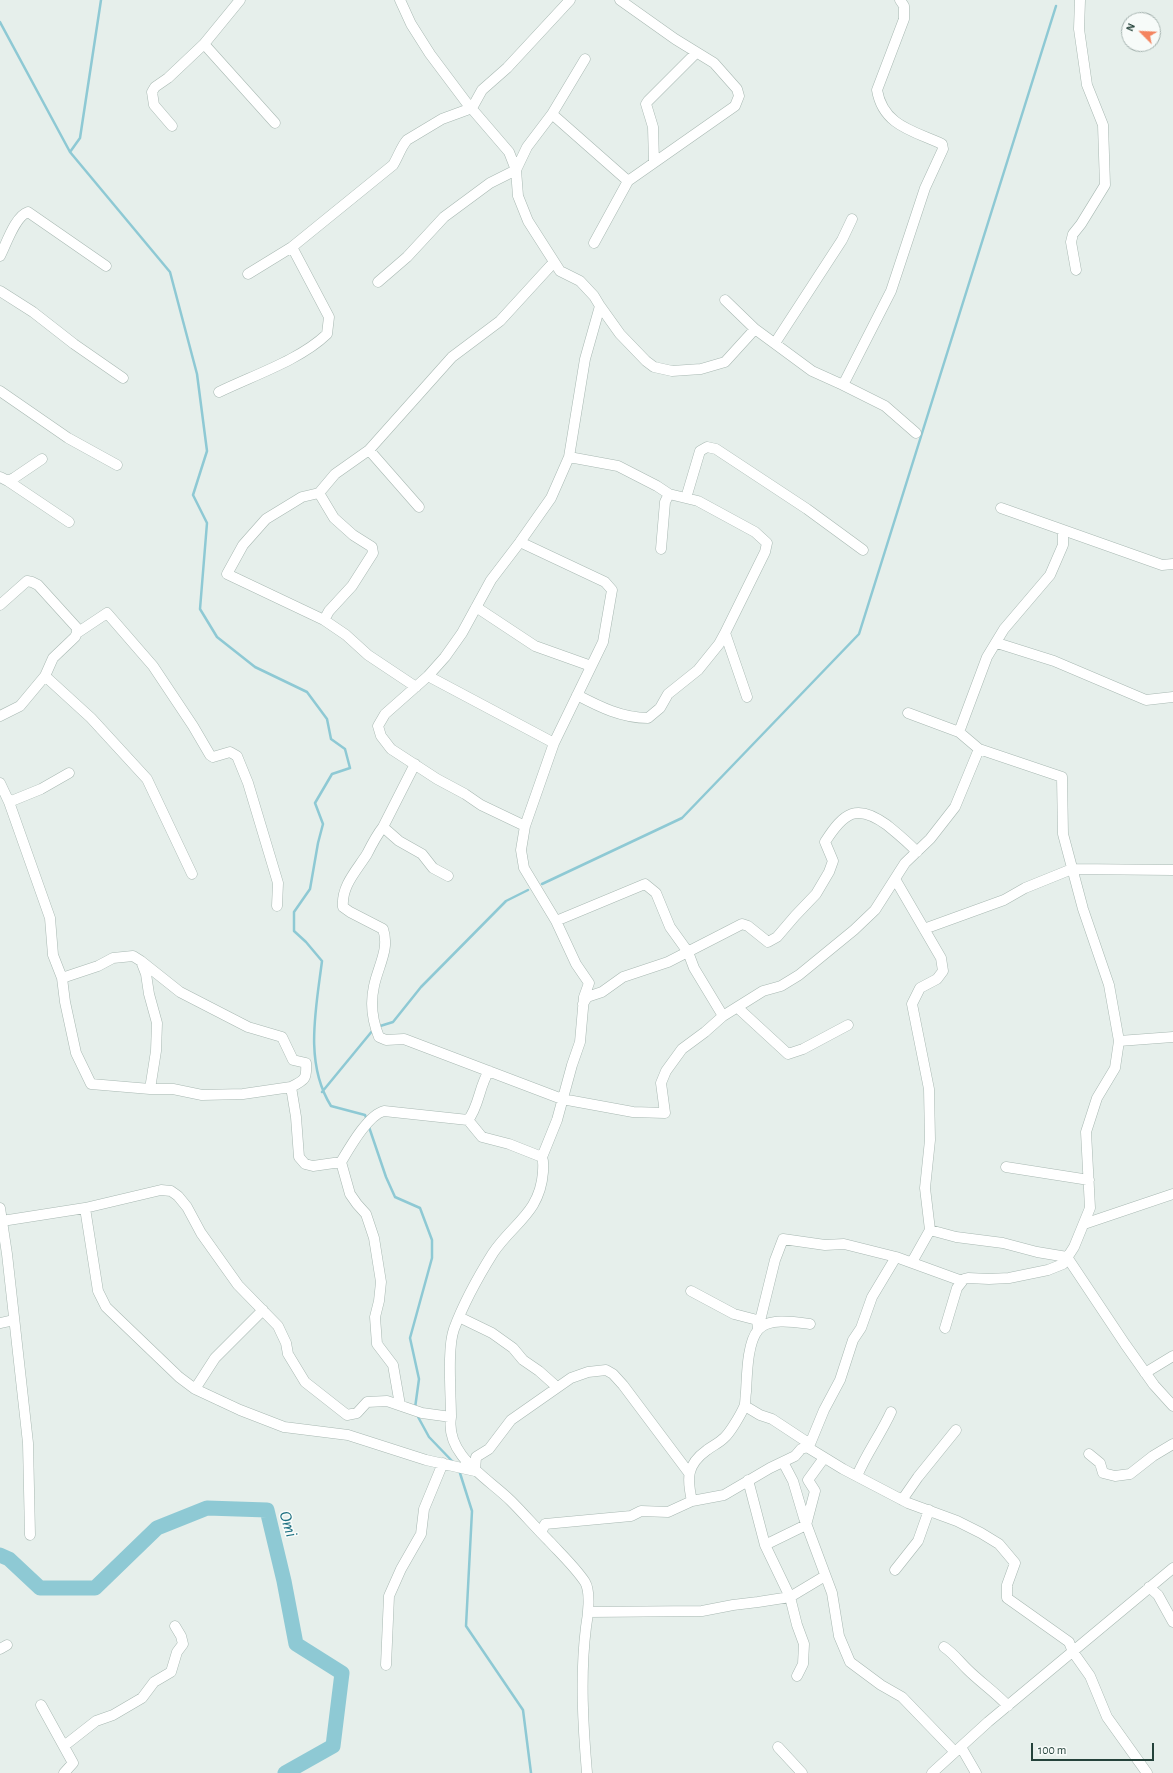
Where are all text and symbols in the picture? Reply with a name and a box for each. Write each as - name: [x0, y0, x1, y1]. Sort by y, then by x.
- north arrow: [1121, 12, 1161, 52]
- text: N: [1124, 22, 1137, 33]
- water label: Omi: [274, 1508, 302, 1540]
- scale bar: [1033, 1735, 1156, 1761]
- text: 100 m: [1038, 1744, 1066, 1756]

